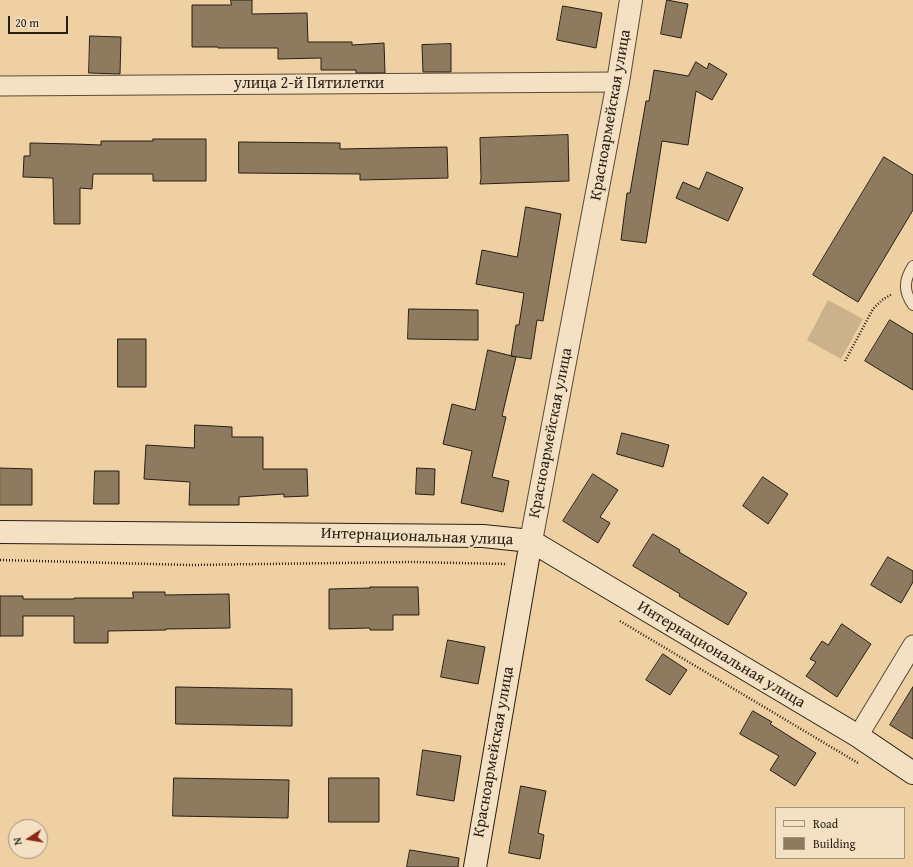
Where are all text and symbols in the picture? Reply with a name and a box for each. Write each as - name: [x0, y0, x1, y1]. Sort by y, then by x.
- scale bar: [10, 8, 70, 34]
- text: 20 m: [15, 14, 39, 31]
- street label: Красноармейская улица: [587, 28, 635, 202]
- street label: улица 2-й Пятилетки: [234, 74, 384, 94]
- street label: Красноармейская улица: [525, 346, 577, 520]
- street label: Интернациональная улица: [320, 524, 514, 550]
- street label: Интернациональная улица: [634, 597, 808, 713]
- street label: Красноармейская улица: [470, 665, 518, 839]
- legend: [775, 807, 905, 859]
- text: Road: [813, 815, 838, 832]
- north arrow: [8, 819, 48, 859]
- text: Building: [813, 835, 856, 852]
- text: N: [9, 836, 26, 847]

